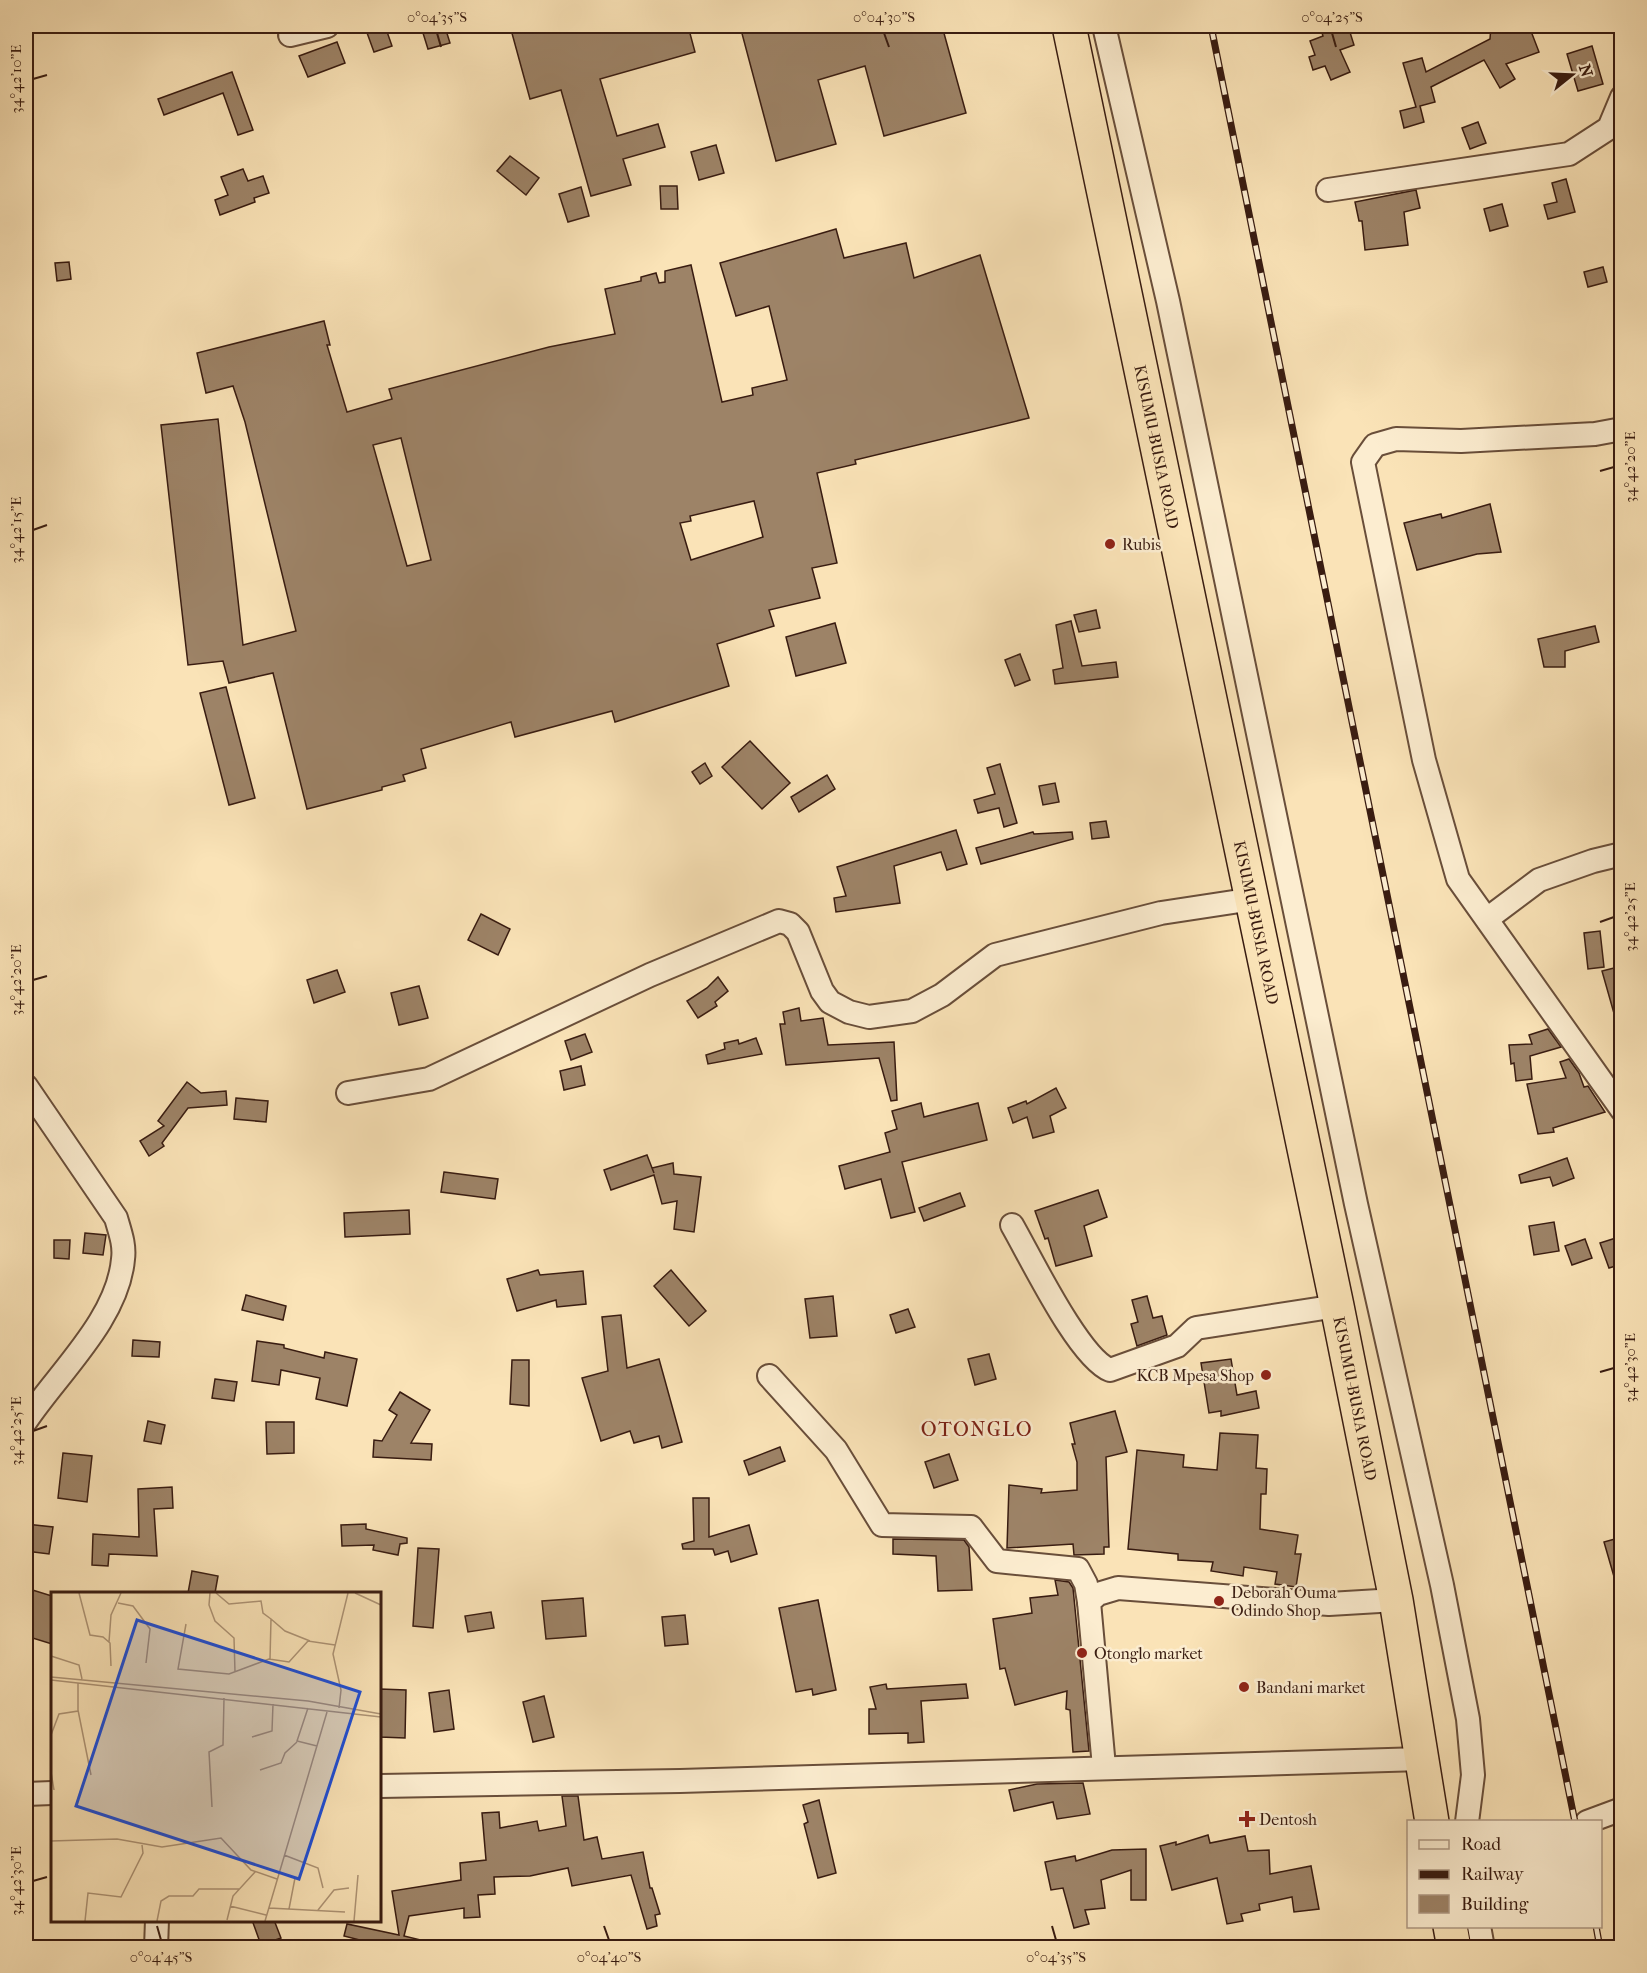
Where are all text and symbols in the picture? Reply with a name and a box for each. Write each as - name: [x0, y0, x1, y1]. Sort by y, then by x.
- text: 0°04'35"S: [407, 8, 467, 26]
- text: 0°04'30"S: [853, 8, 915, 26]
- text: 0°04'25"S: [1301, 8, 1363, 26]
- text: 34°42'10"E: [7, 45, 25, 113]
- north arrow: [1542, 45, 1602, 105]
- text: N: [1575, 62, 1597, 80]
- street label: KISUMU-BUSIA ROAD: [1131, 363, 1184, 531]
- text: 34°42'20"E: [1621, 431, 1639, 503]
- text: 34°42'15"E: [7, 496, 25, 564]
- place label: Rubis: [1122, 535, 1161, 554]
- marker: Rubis: [1103, 537, 1117, 551]
- street label: KISUMU-BUSIA ROAD: [1230, 839, 1283, 1006]
- text: 34°42'25"E: [1621, 882, 1639, 952]
- text: 34°42'20"E: [7, 944, 25, 1016]
- street label: KISUMU-BUSIA ROAD: [1330, 1315, 1381, 1482]
- text: 34°42'30"E: [1621, 1333, 1639, 1403]
- place label: KCB Mpesa Shop: [1136, 1366, 1254, 1385]
- marker: KCB Mpesa Shop: [1259, 1368, 1273, 1382]
- text: 34°42'25"E: [7, 1396, 25, 1466]
- district label: OTONGLO: [921, 1418, 1033, 1441]
- place label: Deborah Ouma Odindo Shop: [1231, 1583, 1337, 1620]
- inset map: [51, 1592, 381, 1922]
- marker: Deborah Ouma Odindo Shop: [1212, 1594, 1226, 1608]
- place label: Otonglo market: [1094, 1644, 1203, 1663]
- marker: Otonglo market: [1075, 1646, 1089, 1660]
- place label: Bandani market: [1256, 1678, 1366, 1697]
- marker: Bandani market: [1237, 1680, 1251, 1694]
- place label: Dentosh: [1259, 1810, 1317, 1829]
- marker: Dentosh: [1240, 1812, 1254, 1826]
- legend: [1407, 1820, 1602, 1928]
- text: Road: [1461, 1834, 1501, 1855]
- text: 34°42'30"E: [7, 1846, 25, 1916]
- text: Railway: [1461, 1864, 1525, 1885]
- text: Building: [1461, 1894, 1529, 1915]
- text: 0°04'45"S: [130, 1948, 192, 1966]
- text: 0°04'40"S: [577, 1948, 642, 1966]
- text: 0°04'35"S: [1026, 1948, 1086, 1966]

